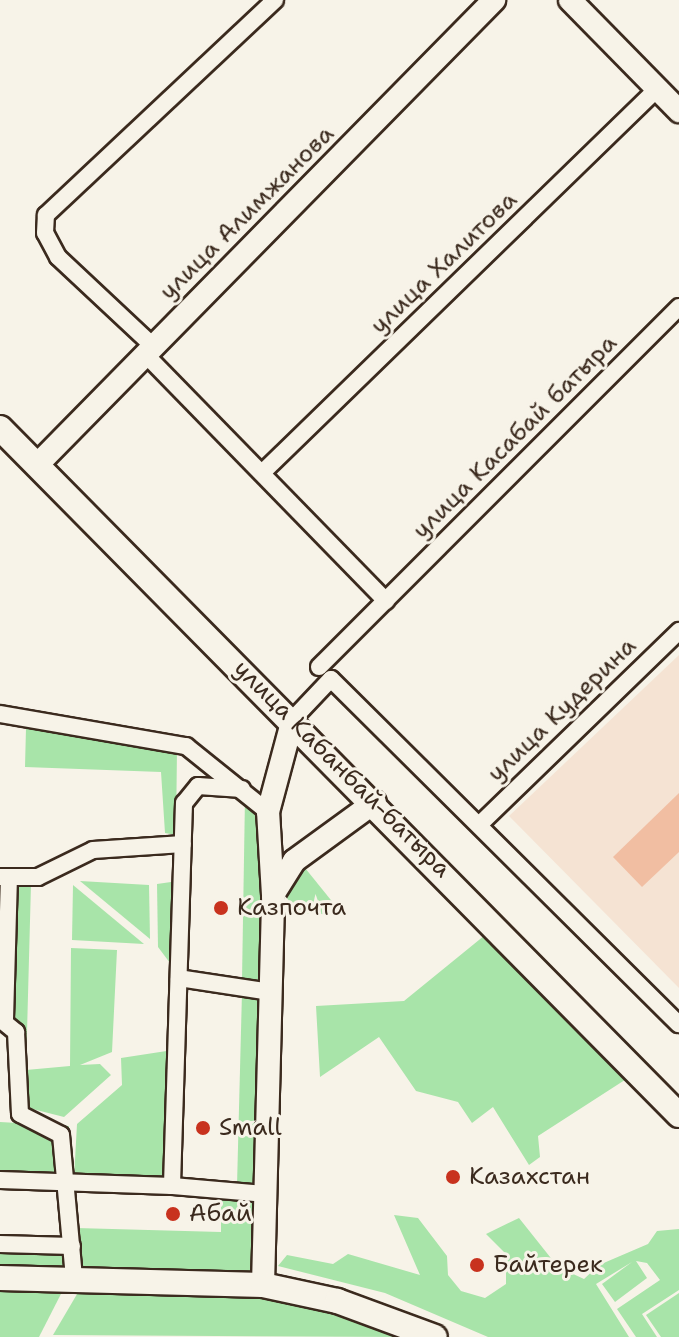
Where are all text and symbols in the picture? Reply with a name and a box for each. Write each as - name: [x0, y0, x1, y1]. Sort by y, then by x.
- street label: улица Алимжанова: [154, 120, 340, 306]
- street label: улица Халитова: [365, 186, 523, 340]
- street label: улица Касабай батыра: [407, 329, 623, 545]
- street label: улица Кудерина: [482, 632, 642, 788]
- street label: улица Кабанбай-батыра: [227, 654, 457, 884]
- place label: Казпочта: [237, 894, 346, 922]
- marker: Казпочта: [212, 899, 230, 917]
- place label: Small: [219, 1114, 282, 1142]
- marker: Small: [194, 1119, 212, 1137]
- place label: Казахстан: [469, 1163, 590, 1191]
- marker: Казахстан: [444, 1168, 462, 1186]
- place label: Абай: [189, 1200, 252, 1228]
- marker: Абай: [164, 1205, 182, 1223]
- place label: Байтерек: [493, 1251, 603, 1279]
- marker: Байтерек: [468, 1256, 486, 1274]

